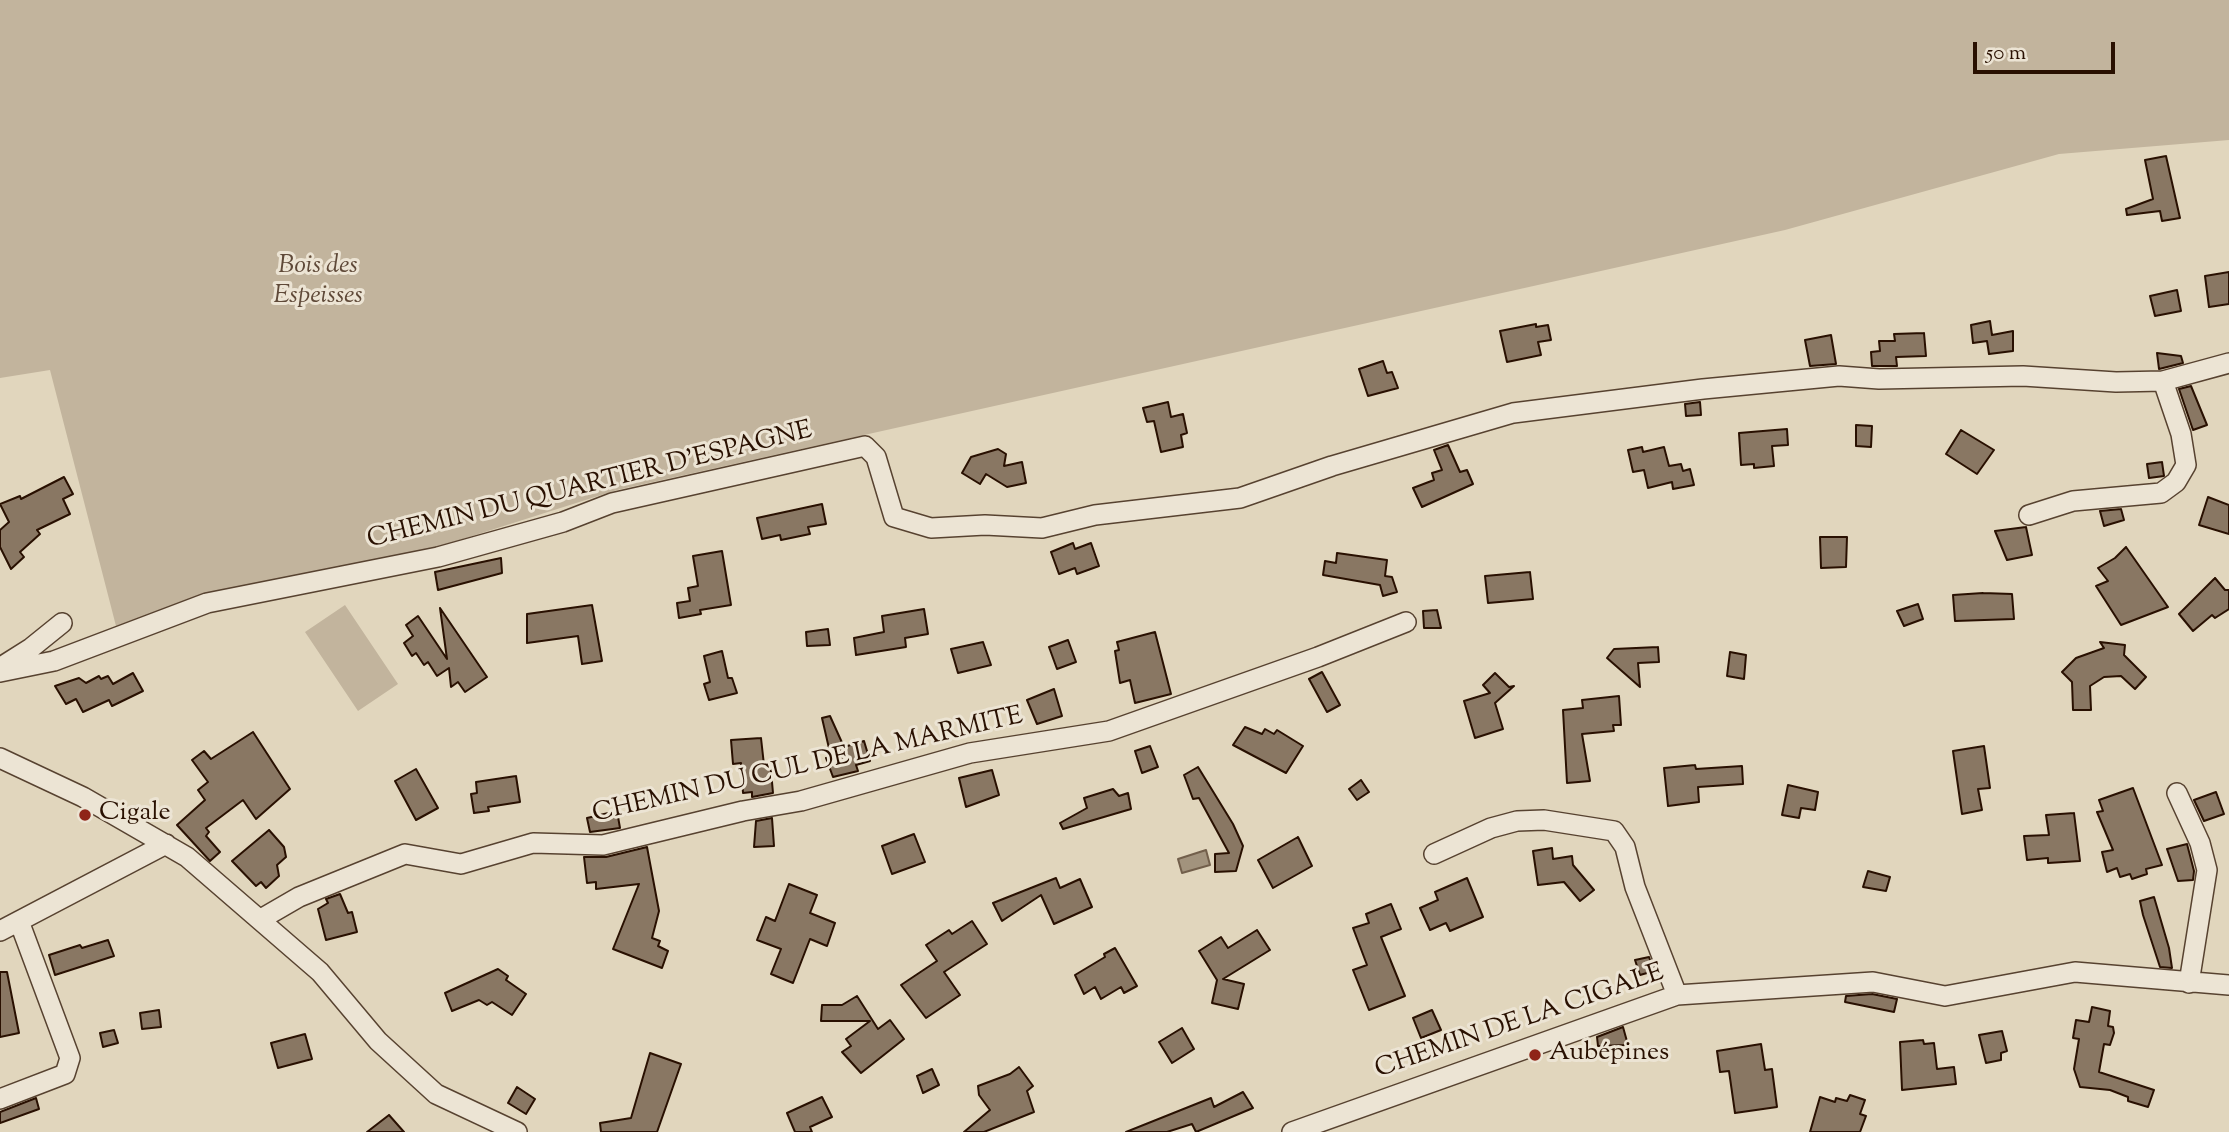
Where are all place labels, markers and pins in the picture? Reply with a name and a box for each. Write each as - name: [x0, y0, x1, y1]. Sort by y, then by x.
- place label: Cigale: [99, 799, 171, 831]
- marker: Cigale: [77, 807, 93, 823]
- place label: Aubépines: [1549, 1039, 1669, 1071]
- marker: Aubépines: [1527, 1047, 1543, 1063]

